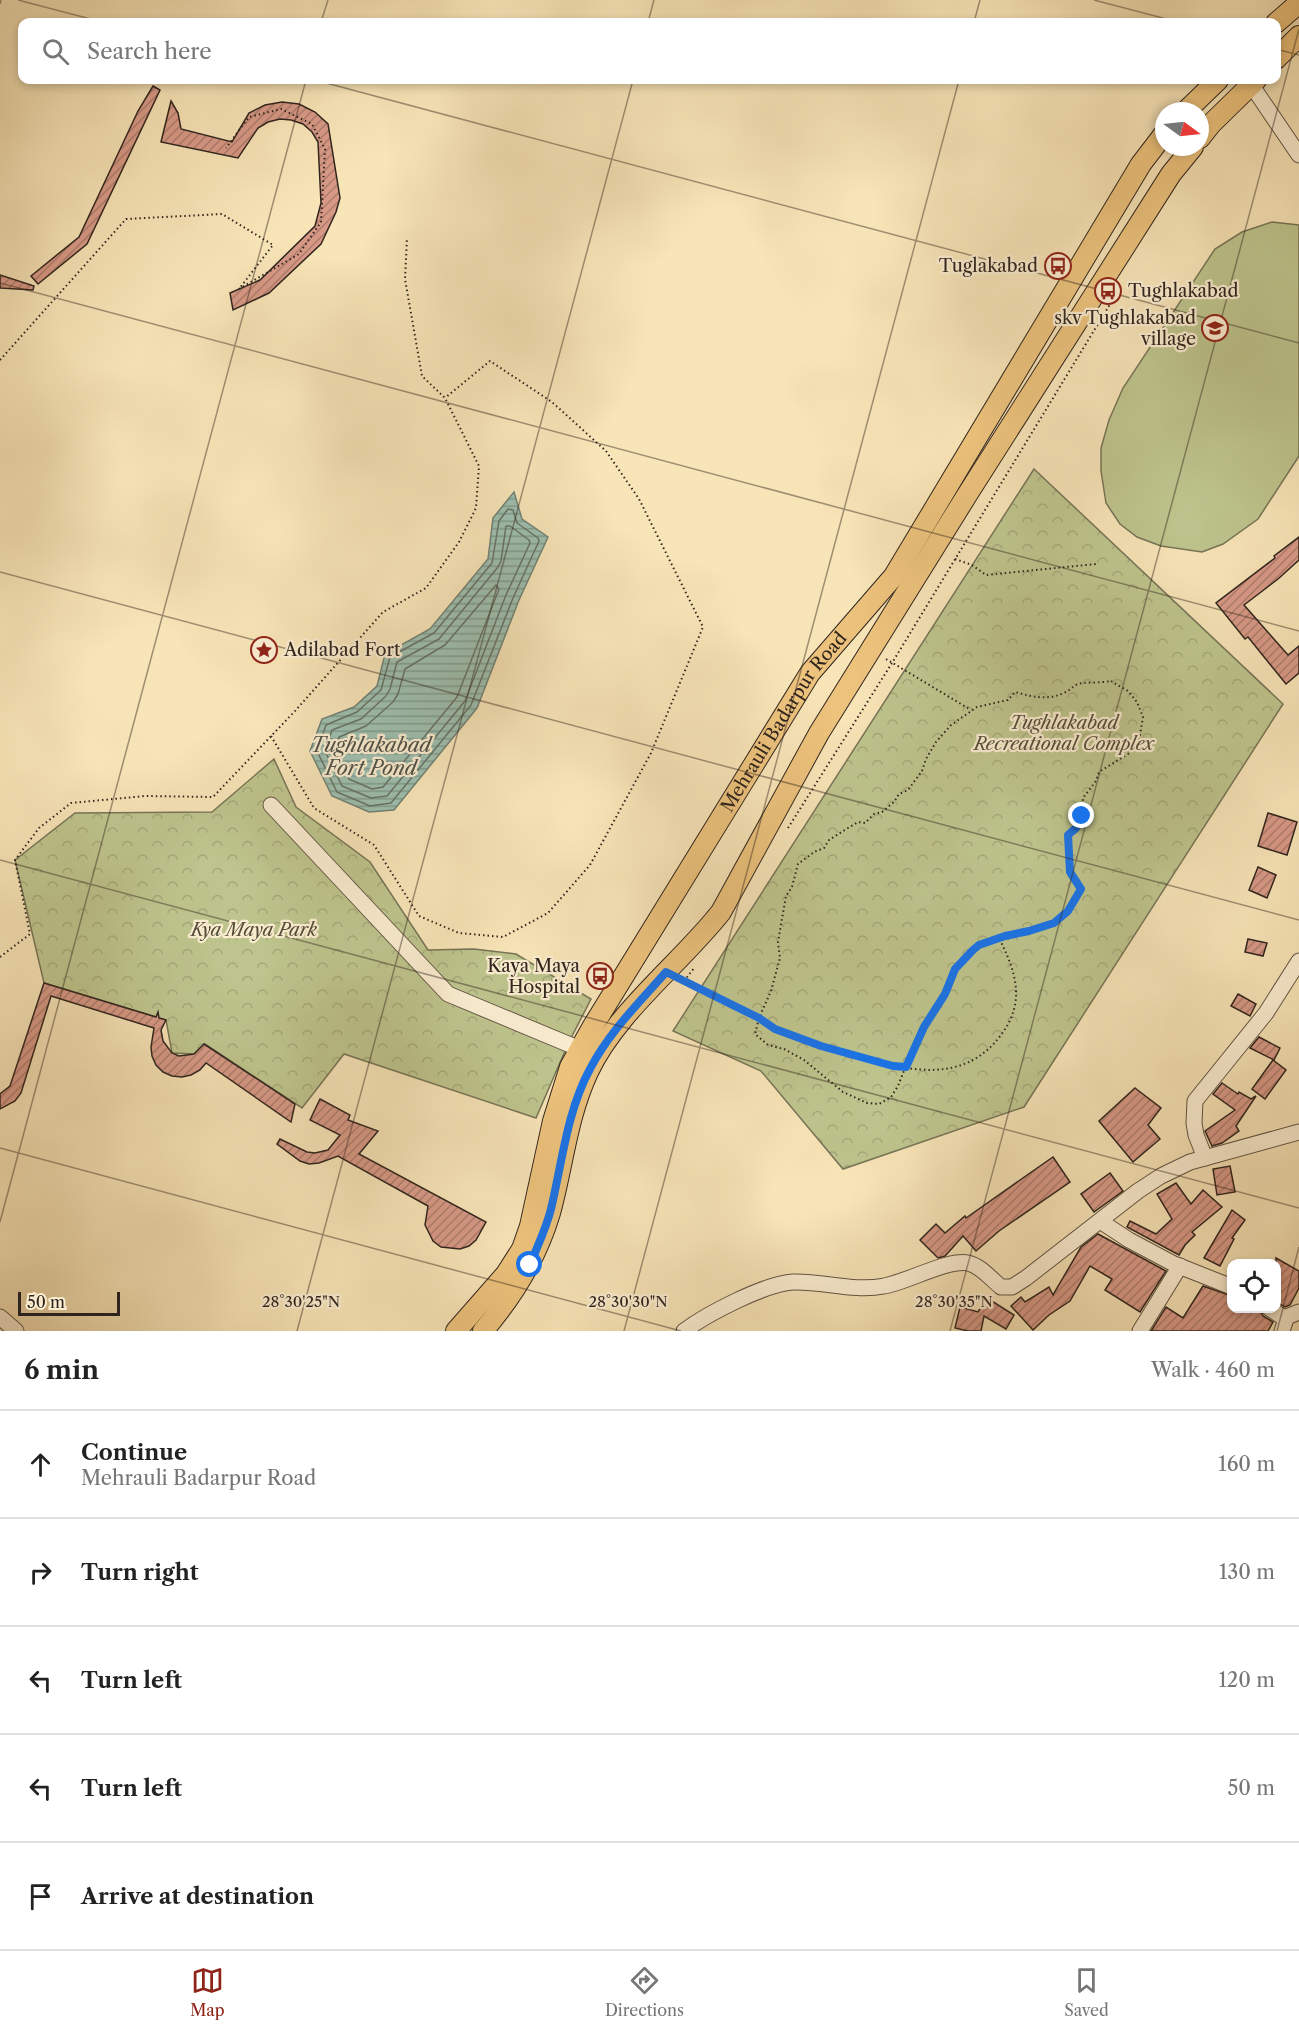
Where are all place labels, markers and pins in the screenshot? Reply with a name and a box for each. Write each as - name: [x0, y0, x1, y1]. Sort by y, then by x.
- bus stop icon: Tuglakabad: [1043, 251, 1073, 281]
- place label: Tuglakabad: [939, 255, 1038, 277]
- bus stop icon: Tughlakabad: [1093, 276, 1123, 306]
- place label: Tughlakabad: [1128, 280, 1238, 302]
- place label: skv Tughlakabad village: [1054, 307, 1196, 350]
- school or university icon: skv Tughlakabad village: [1200, 313, 1230, 343]
- place icon: Adilabad Fort: [249, 635, 279, 665]
- place label: Adilabad Fort: [283, 639, 401, 661]
- place label: Kaya Maya Hospital: [487, 955, 581, 998]
- bus stop icon: Kaya Maya Hospital: [585, 961, 615, 991]

